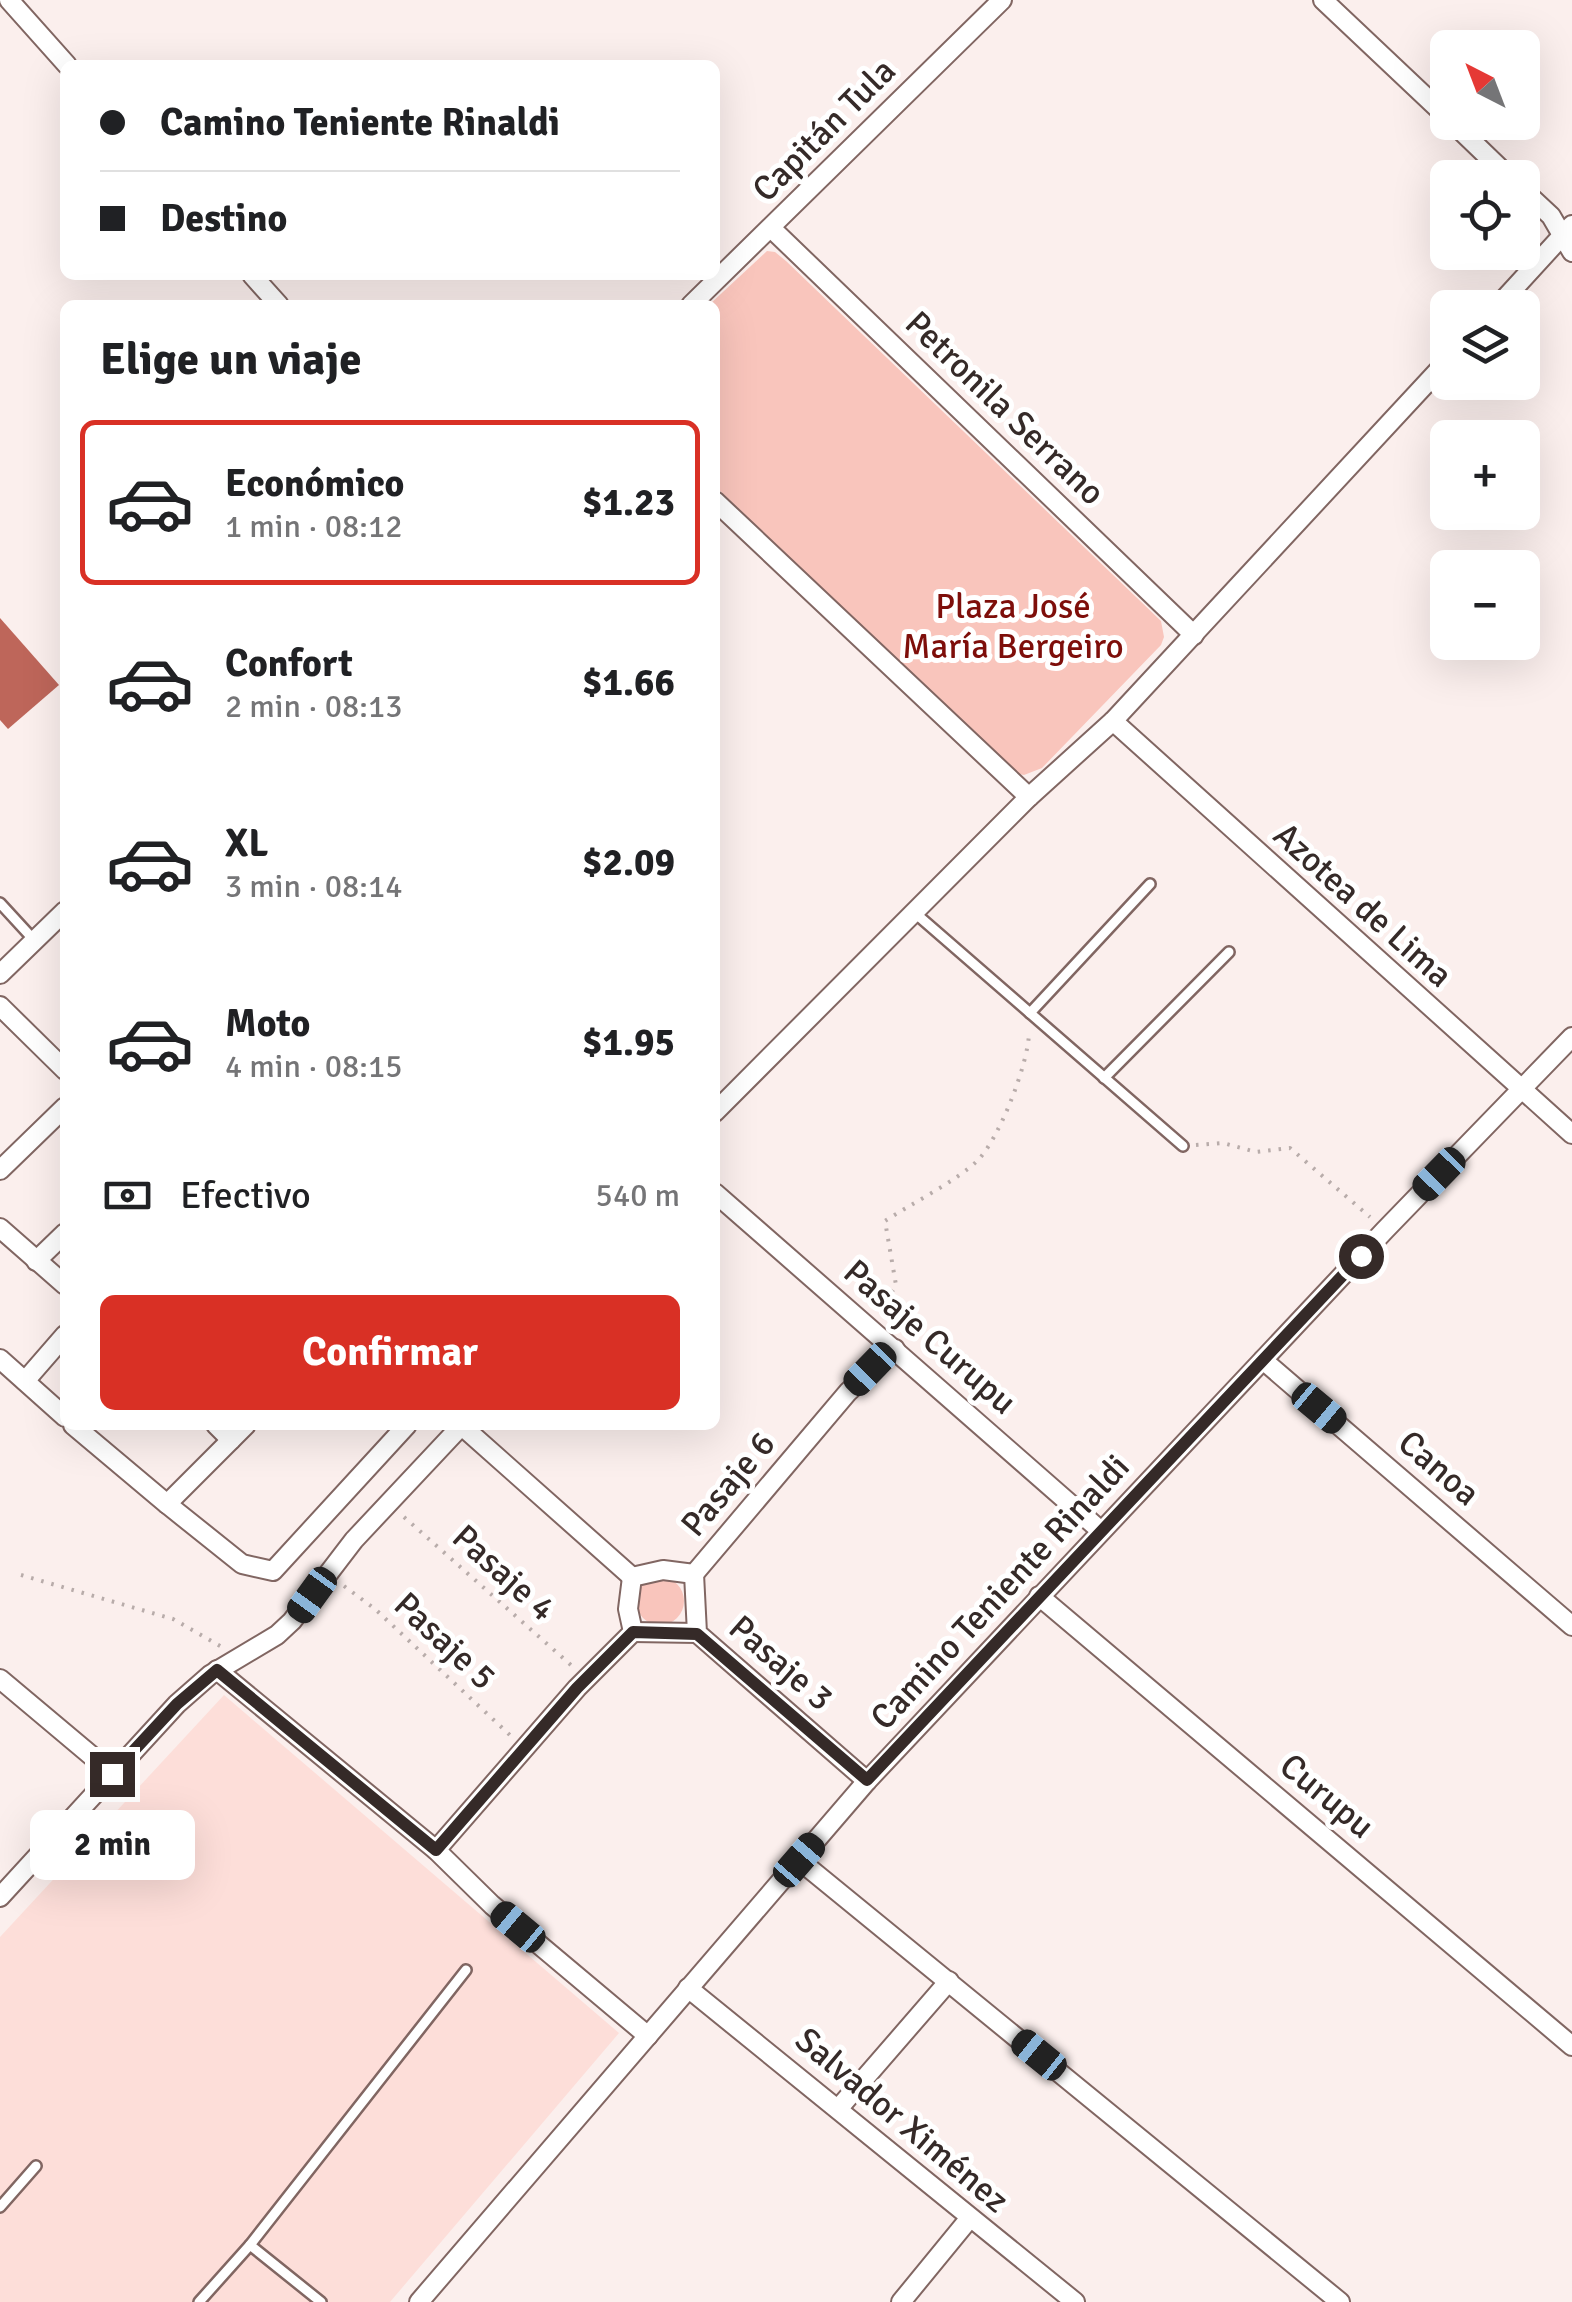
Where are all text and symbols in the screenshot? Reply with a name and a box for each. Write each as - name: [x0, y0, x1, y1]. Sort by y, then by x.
- north arrow: [1430, 30, 1540, 140]
- map controls: [1430, 30, 1540, 660]
- street label: Capitán Tula: [743, 49, 905, 211]
- text: Camino Teniente Rinaldi: [160, 99, 560, 146]
- button: locate: [1430, 160, 1540, 270]
- text: Destino: [160, 195, 287, 242]
- button: layers: [1430, 290, 1540, 400]
- street label: Petronila Serrano: [896, 302, 1114, 514]
- text: Elige un viaje: [100, 332, 362, 387]
- button: +: [1430, 420, 1540, 530]
- icon: car: [105, 458, 195, 548]
- text: Económico: [225, 460, 404, 507]
- text: $1.23: [582, 479, 675, 526]
- text: 1 min · 08:12: [225, 507, 403, 546]
- button: −: [1430, 550, 1540, 660]
- park label: Plaza José María Bergeiro: [902, 585, 1124, 668]
- icon: car: [105, 638, 195, 728]
- text: Confort: [225, 640, 353, 687]
- text: $1.66: [582, 659, 675, 706]
- text: 2 min · 08:13: [225, 687, 403, 726]
- street label: Azotea de Lima: [1265, 813, 1461, 997]
- icon: car: [105, 818, 195, 908]
- text: XL: [225, 820, 268, 867]
- text: $2.09: [582, 839, 675, 886]
- text: 3 min · 08:14: [225, 867, 403, 906]
- icon: car: [105, 998, 195, 1088]
- text: Moto: [225, 1000, 310, 1047]
- text: $1.95: [582, 1019, 675, 1066]
- text: 4 min · 08:15: [225, 1047, 403, 1086]
- car: [1407, 1142, 1471, 1206]
- icon: cash: [100, 1168, 155, 1223]
- text: Efectivo: [180, 1172, 311, 1219]
- text: 540 m: [596, 1176, 680, 1215]
- route start: [1339, 1234, 1384, 1279]
- street label: Pasaje Curupu: [835, 1250, 1025, 1424]
- button: Confirmar: [100, 1295, 680, 1410]
- car: [838, 1337, 902, 1401]
- car: [1286, 1377, 1352, 1439]
- street label: Canoa: [1390, 1421, 1488, 1515]
- street label: Pasaje 6: [672, 1423, 784, 1545]
- street label: Camino Teniente Rinaldi: [861, 1446, 1139, 1738]
- street label: Pasaje 4: [444, 1516, 564, 1630]
- car: [282, 1562, 342, 1628]
- street label: Pasaje 5: [385, 1583, 505, 1699]
- street label: Pasaje 3: [720, 1606, 842, 1720]
- street label: Curupu: [1271, 1744, 1383, 1848]
- route end: [90, 1752, 135, 1797]
- callout: 2 min: [29, 1809, 194, 1879]
- text: 2 min: [74, 1825, 151, 1864]
- car: [768, 1828, 830, 1892]
- car: [485, 1896, 551, 1958]
- street label: Salvador Ximénez: [786, 2018, 1018, 2222]
- car: [1006, 2024, 1072, 2086]

